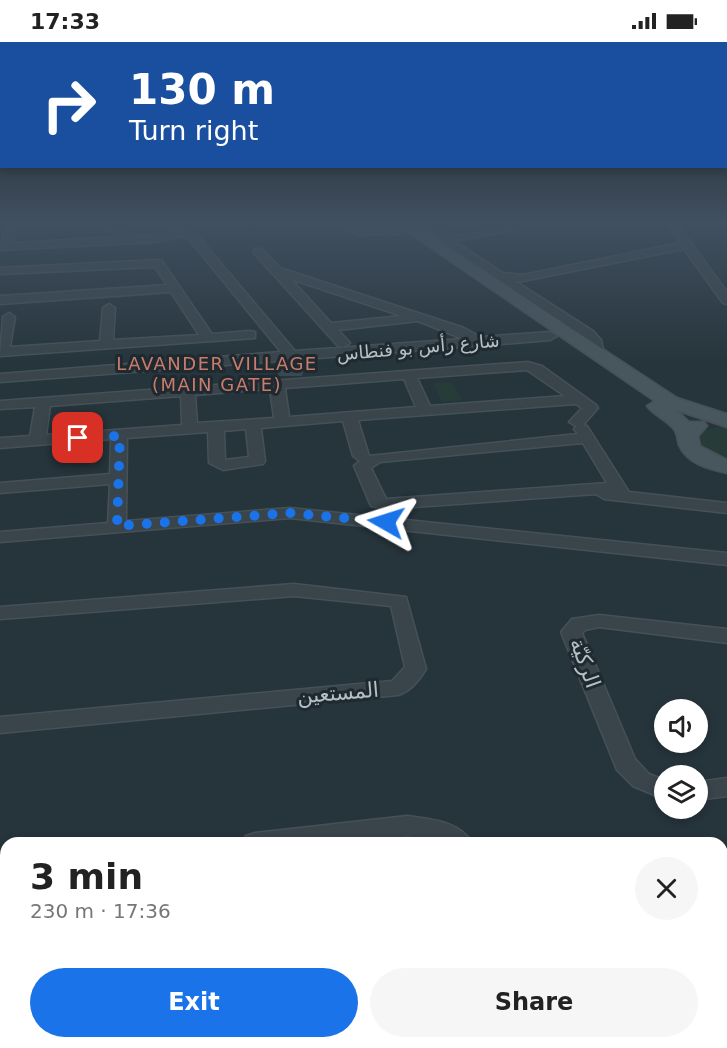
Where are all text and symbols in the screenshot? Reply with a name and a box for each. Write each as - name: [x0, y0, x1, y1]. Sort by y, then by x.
- text: 17:33: [30, 9, 100, 34]
- text: 130 m: [129, 65, 275, 114]
- icon: right: [30, 66, 108, 144]
- text: Turn right: [129, 115, 258, 146]
- street label: شارع رأس بو فنطاس: [336, 328, 500, 366]
- district label: LAVANDER VILLAGE (MAIN GATE): [116, 353, 318, 395]
- pin: [52, 412, 103, 463]
- icon: arrive: [61, 421, 94, 454]
- position arrow: [354, 490, 418, 554]
- street label: الركيّة: [565, 635, 605, 691]
- street label: المستعين: [296, 677, 380, 709]
- map controls: [654, 699, 708, 819]
- button: sound: [654, 699, 708, 753]
- button: layers: [654, 765, 708, 819]
- text: 3 min: [30, 856, 143, 897]
- button: close: [635, 857, 698, 920]
- text: 230 m · 17:36: [30, 899, 171, 923]
- button: Exit: [30, 968, 358, 1037]
- button: Share: [370, 968, 698, 1037]

